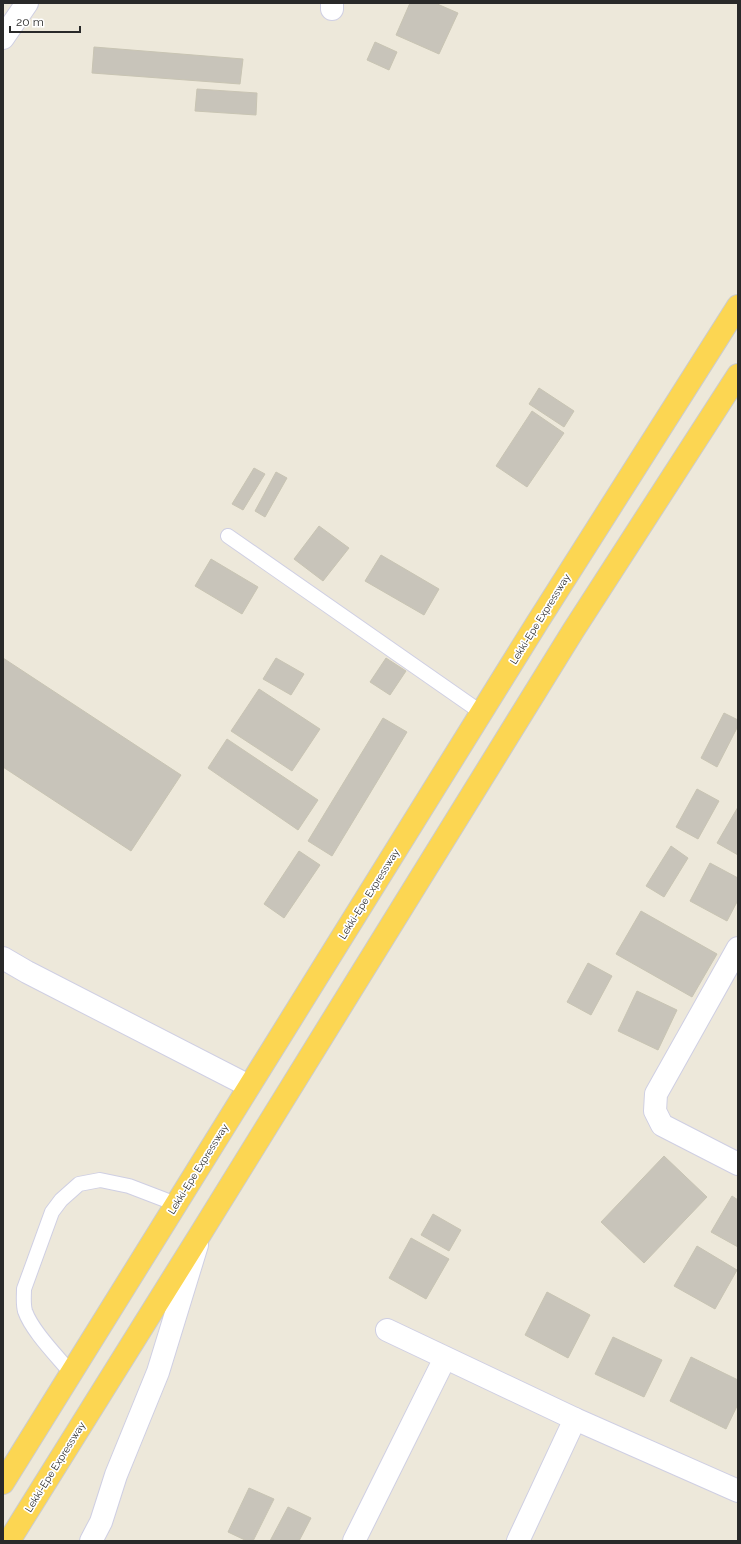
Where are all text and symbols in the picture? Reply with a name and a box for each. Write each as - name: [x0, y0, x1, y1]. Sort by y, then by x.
- scale bar: [10, 8, 80, 34]
- text: 20 m: [16, 15, 44, 29]
- street label: Lekki-Epe Expressway: [508, 571, 573, 666]
- street label: Lekki-Epe Expressway: [337, 846, 402, 941]
- street label: Lekki-Epe Expressway: [166, 1121, 231, 1216]
- street label: Lekki-Epe Expressway: [23, 1419, 88, 1514]

